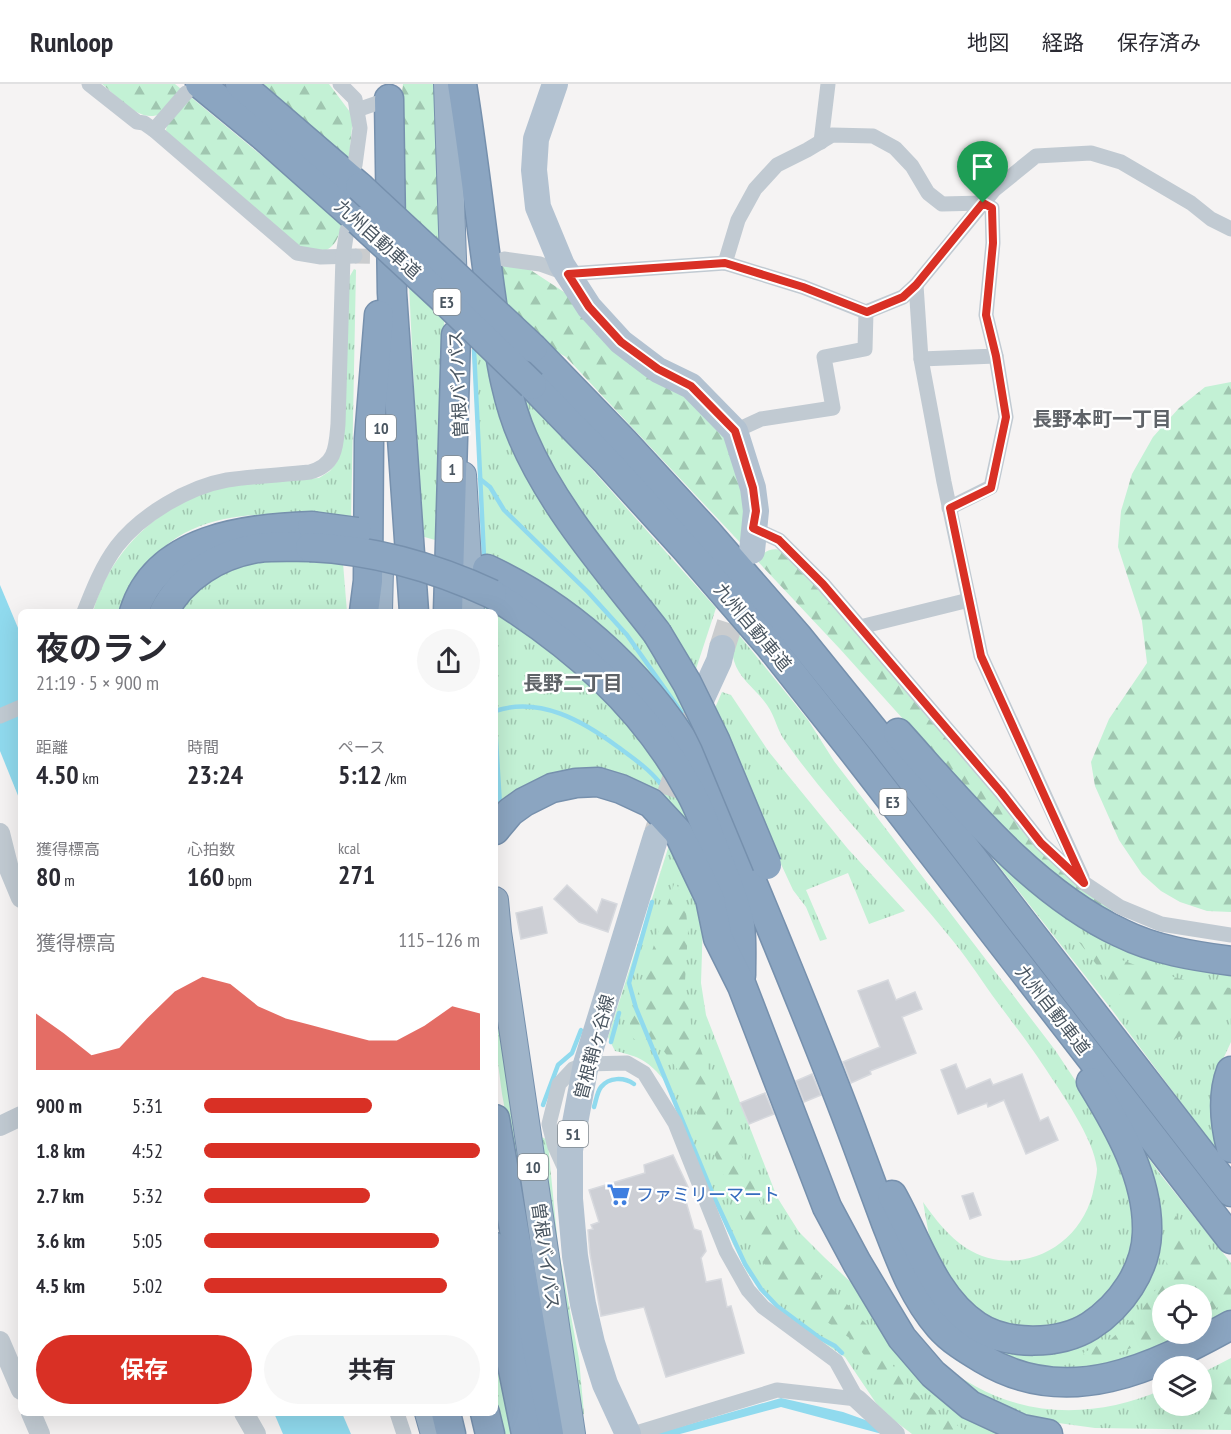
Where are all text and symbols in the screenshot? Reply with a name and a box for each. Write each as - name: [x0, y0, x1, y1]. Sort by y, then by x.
- text: Runloop: [30, 23, 113, 60]
- text: 地図: [967, 29, 1009, 56]
- text: 経路: [1042, 29, 1084, 56]
- text: 保存済み: [1117, 29, 1201, 56]
- pin: [957, 141, 1008, 203]
- icon: arrive: [966, 150, 999, 183]
- street label: 九州自動車道: [330, 194, 426, 284]
- road number: E3: [434, 289, 460, 315]
- street label: 曽根バイパス: [444, 330, 472, 438]
- district label: 長野本町一丁目: [1032, 406, 1172, 432]
- road number: 10: [366, 415, 396, 441]
- road number: 1: [442, 456, 462, 482]
- street label: 九州自動車道: [709, 578, 797, 676]
- text: 夜のラン: [36, 626, 168, 669]
- button: share: [417, 629, 480, 692]
- text: 21:19 · 5 × 900 m: [36, 670, 159, 696]
- district label: 長野二丁目: [523, 670, 623, 696]
- text: 距離: [36, 737, 68, 757]
- text: 時間: [187, 737, 219, 757]
- text: ペース: [338, 737, 385, 757]
- text: 4.50: [36, 758, 79, 791]
- text: 23:24: [187, 758, 243, 791]
- text: 5:12: [338, 758, 382, 791]
- text: km: [79, 768, 99, 788]
- text: /km: [382, 768, 407, 788]
- road number: E3: [880, 789, 906, 815]
- text: kcal: [338, 838, 360, 858]
- text: 獲得標高: [36, 839, 100, 859]
- text: 心拍数: [187, 839, 235, 859]
- text: 271: [338, 858, 375, 891]
- text: 80: [36, 860, 61, 893]
- text: 160: [187, 860, 224, 893]
- text: m: [61, 870, 75, 890]
- text: bpm: [224, 870, 252, 890]
- text: 115–126 m: [398, 927, 480, 953]
- text: 獲得標高: [36, 930, 116, 956]
- street label: 九州自動車道: [1011, 960, 1095, 1060]
- street label: 曽根鞘ヶ谷線: [569, 992, 619, 1102]
- text: 900 m: [36, 1093, 82, 1119]
- text: 5:31: [132, 1093, 163, 1119]
- road number: 51: [558, 1121, 588, 1147]
- text: 1.8 km: [36, 1138, 85, 1164]
- text: 4:52: [132, 1138, 163, 1164]
- road number: 10: [518, 1154, 548, 1180]
- supermarket icon: ファミリーマート: [605, 1181, 631, 1207]
- text: 2.7 km: [36, 1183, 84, 1209]
- text: 5:32: [132, 1183, 163, 1209]
- place label: ファミリーマート: [636, 1183, 780, 1206]
- street label: 曽根バイパス: [527, 1201, 565, 1311]
- text: 3.6 km: [36, 1228, 85, 1254]
- text: 5:05: [132, 1228, 163, 1254]
- text: 4.5 km: [36, 1273, 85, 1299]
- text: 5:02: [132, 1273, 163, 1299]
- map controls: [1152, 1284, 1212, 1416]
- button: locate: [1152, 1284, 1212, 1344]
- button: 保存: [36, 1335, 252, 1404]
- button: 共有: [264, 1335, 480, 1404]
- button: layers: [1152, 1356, 1212, 1416]

